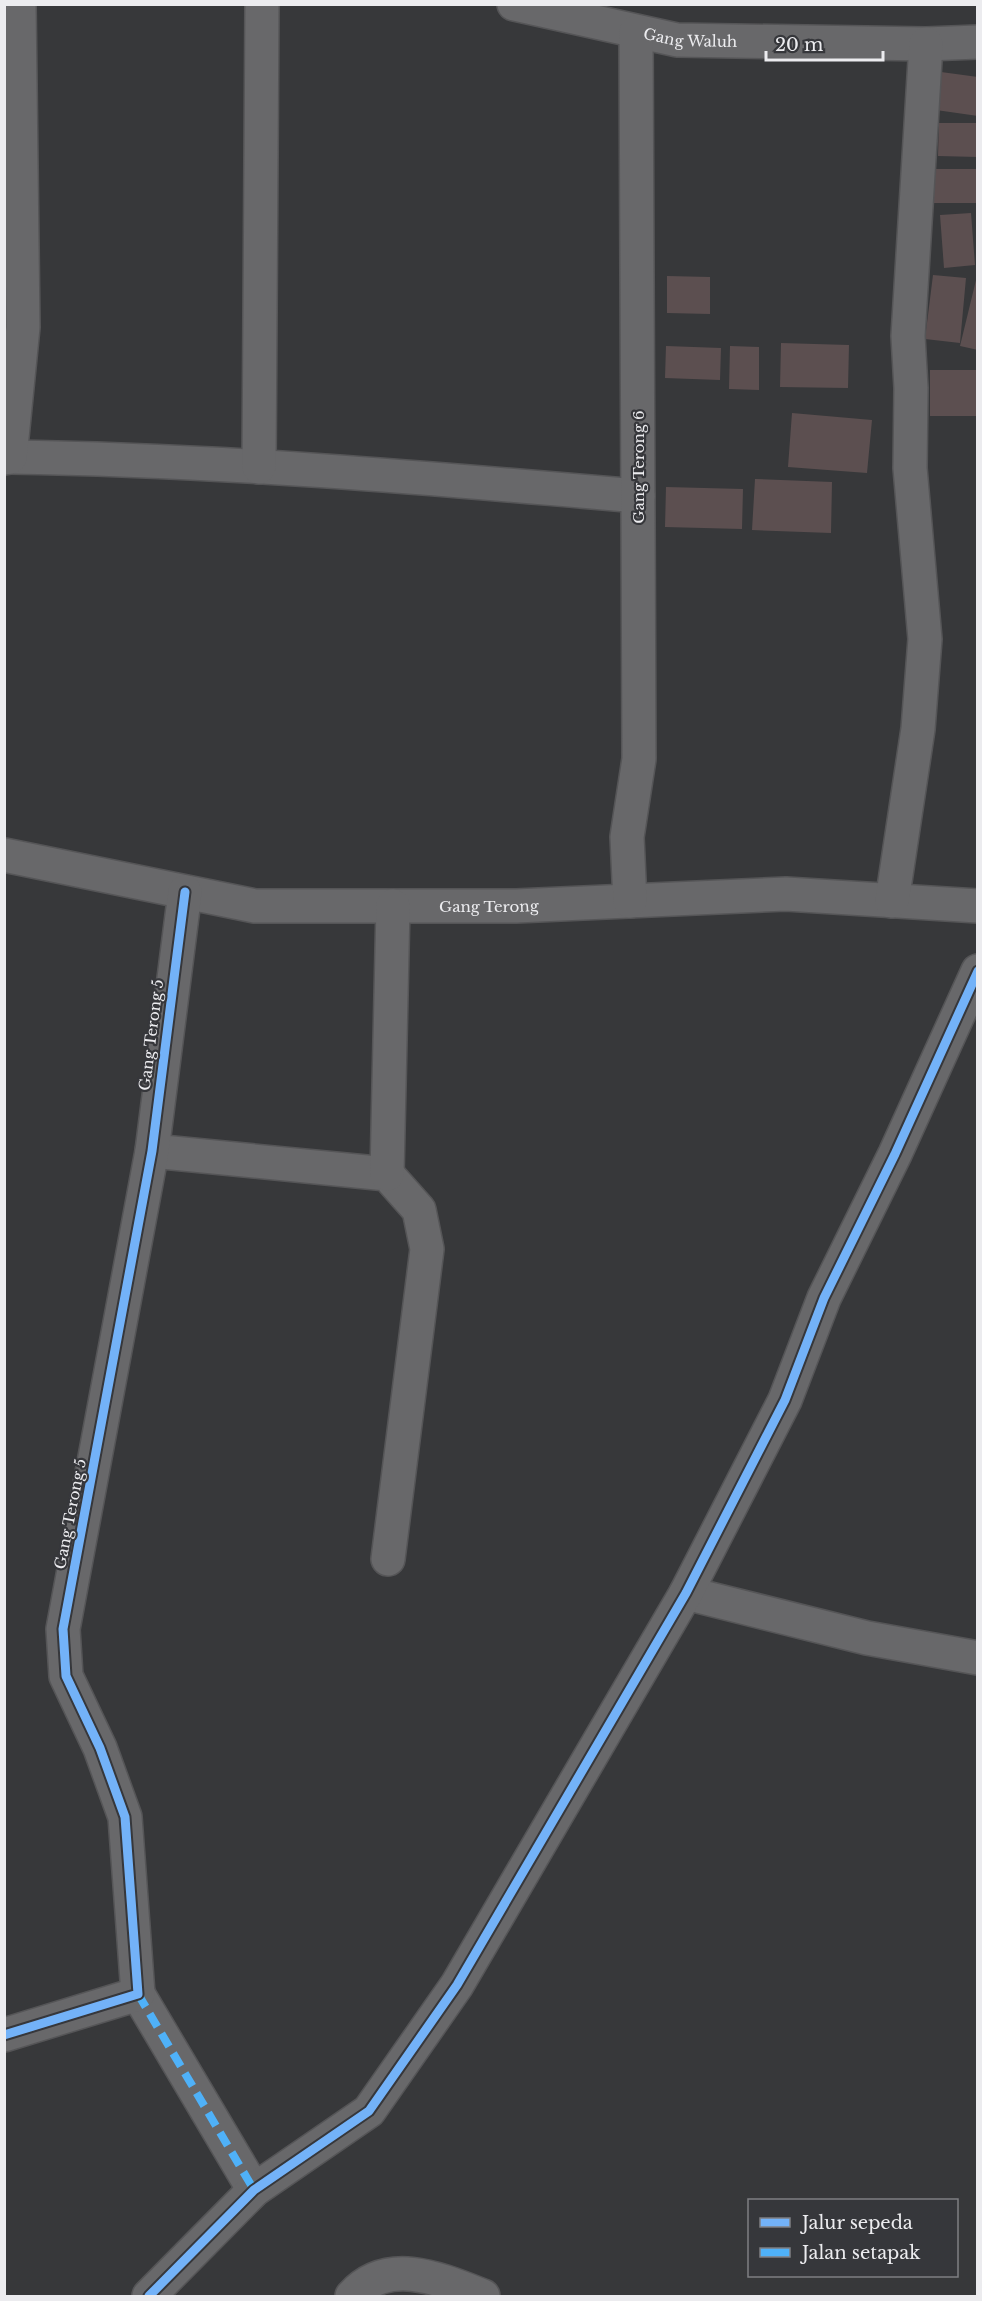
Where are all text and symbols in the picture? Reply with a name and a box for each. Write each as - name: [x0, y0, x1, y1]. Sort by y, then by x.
- street label: Gang Waluh: [642, 23, 737, 50]
- scale bar: [766, 24, 883, 62]
- text: 20 m: [775, 34, 823, 56]
- street label: Gang Terong 6: [629, 410, 648, 524]
- street label: Gang Terong: [439, 895, 540, 916]
- street label: Gang Terong 5: [135, 978, 167, 1092]
- street label: Gang Terong 5: [50, 1457, 90, 1571]
- legend: [748, 2199, 958, 2277]
- text: Jalur sepeda: [800, 2212, 913, 2234]
- text: Jalan setapak: [800, 2242, 920, 2264]

